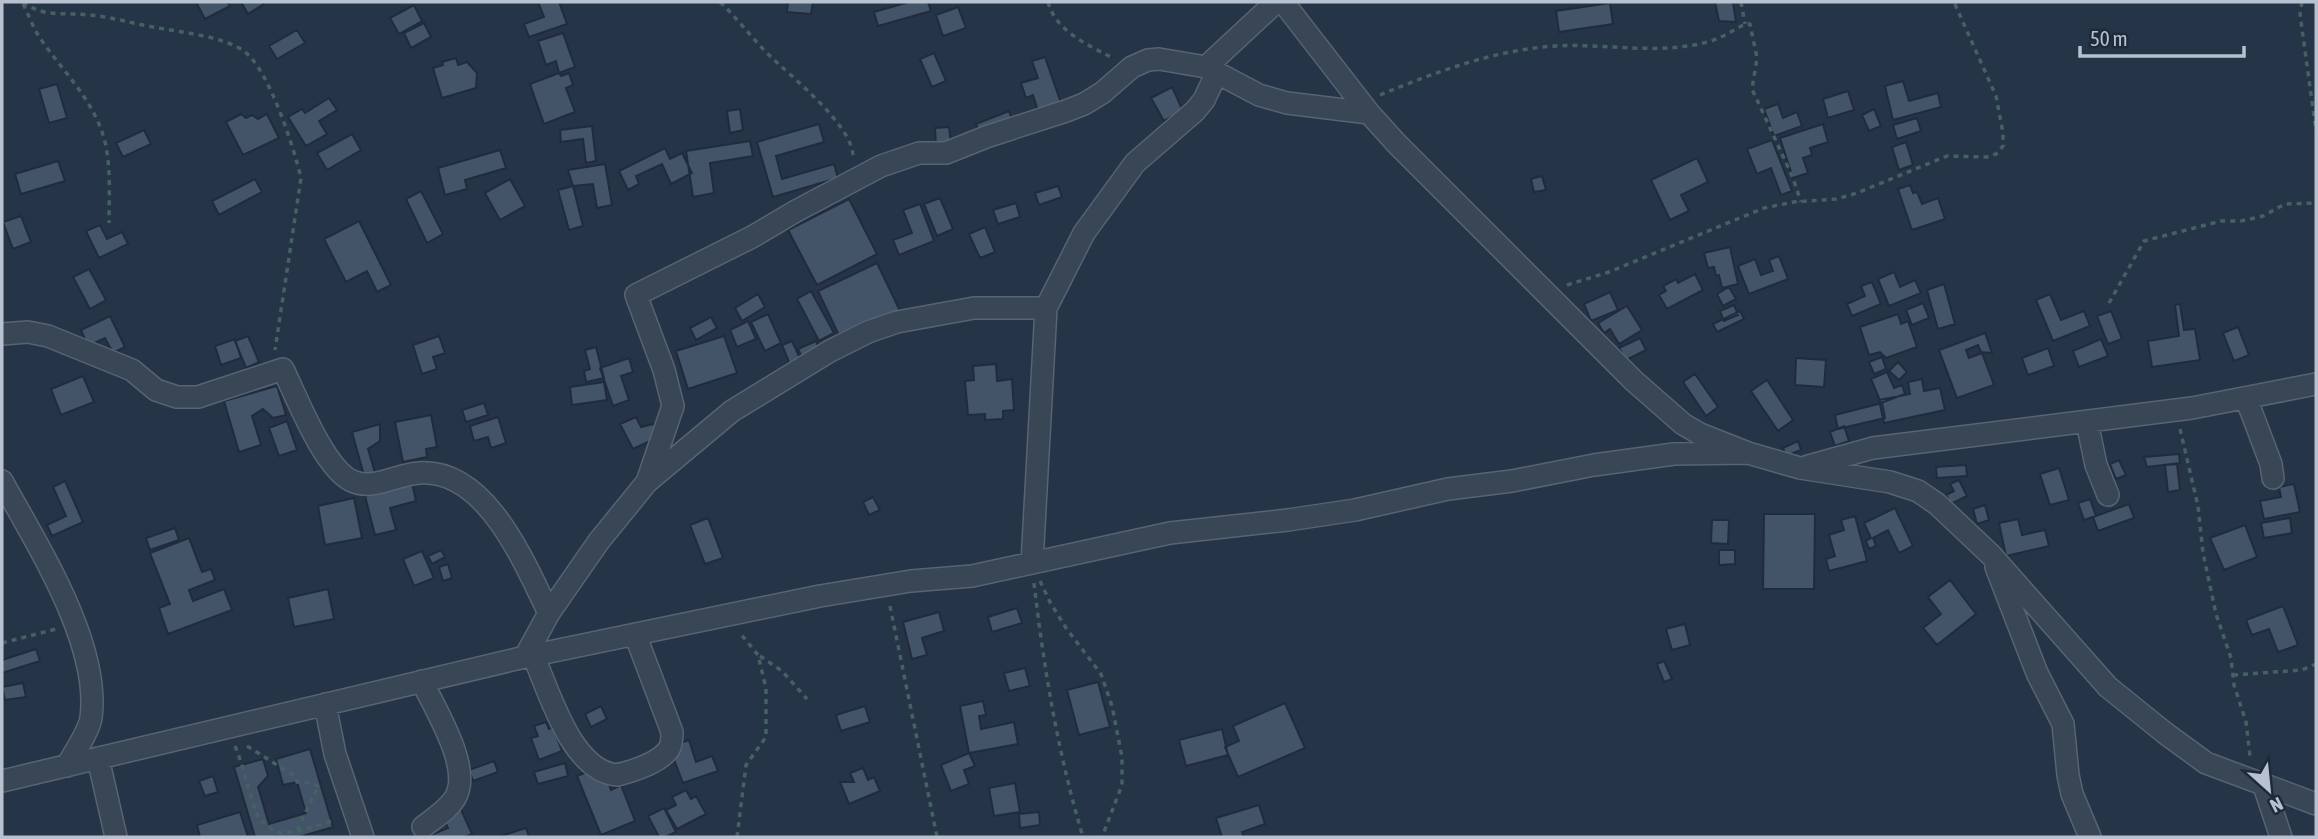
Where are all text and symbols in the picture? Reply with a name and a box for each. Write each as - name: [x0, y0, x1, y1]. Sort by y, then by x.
- scale bar: [2080, 14, 2244, 58]
- text: 50 m: [2090, 26, 2128, 50]
- north arrow: [2234, 755, 2304, 825]
- text: N: [2267, 793, 2287, 817]

